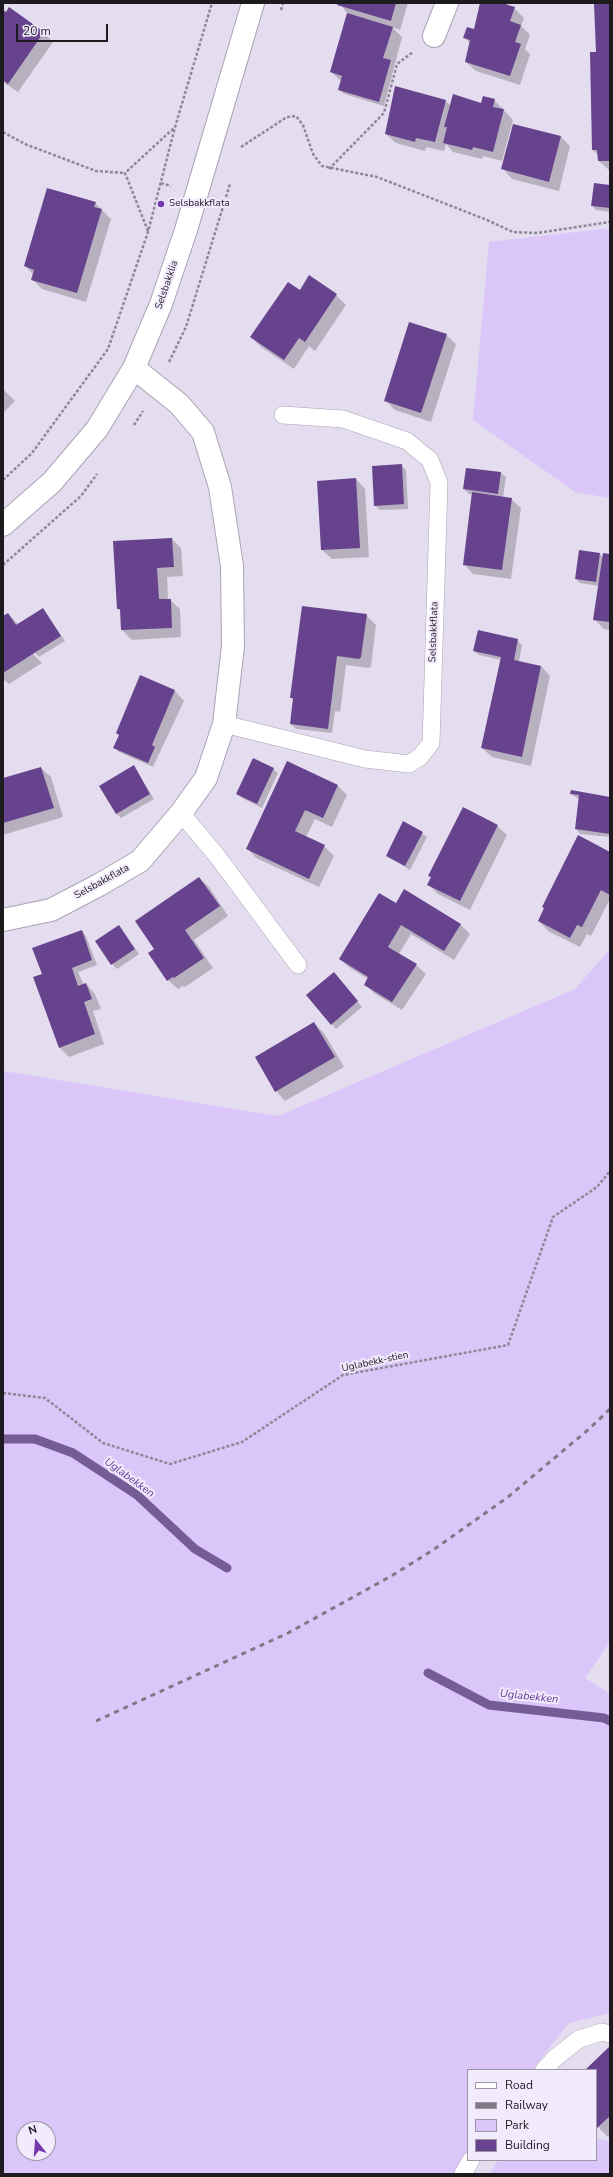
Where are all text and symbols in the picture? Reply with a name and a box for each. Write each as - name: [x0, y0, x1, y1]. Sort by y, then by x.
- scale bar: [18, 16, 110, 42]
- text: 20 m: [23, 23, 51, 39]
- place label: Selsbakkflata: [169, 198, 230, 210]
- marker: Selsbakkflata: [156, 199, 166, 209]
- street label: Selsbakklia: [153, 259, 181, 311]
- street label: Selsbakkflata: [427, 601, 441, 663]
- street label: Selsbakkflata: [73, 862, 131, 902]
- street label: Uglabekk-stien: [340, 1349, 410, 1375]
- water label: Uglabekken: [101, 1455, 157, 1501]
- water label: Uglabekken: [499, 1687, 559, 1707]
- legend: [467, 2069, 597, 2161]
- text: Road: [505, 2077, 533, 2093]
- text: Railway: [505, 2097, 548, 2113]
- text: Park: [505, 2117, 529, 2133]
- north arrow: [16, 2121, 56, 2161]
- text: N: [27, 2122, 39, 2138]
- text: Building: [505, 2137, 550, 2153]

